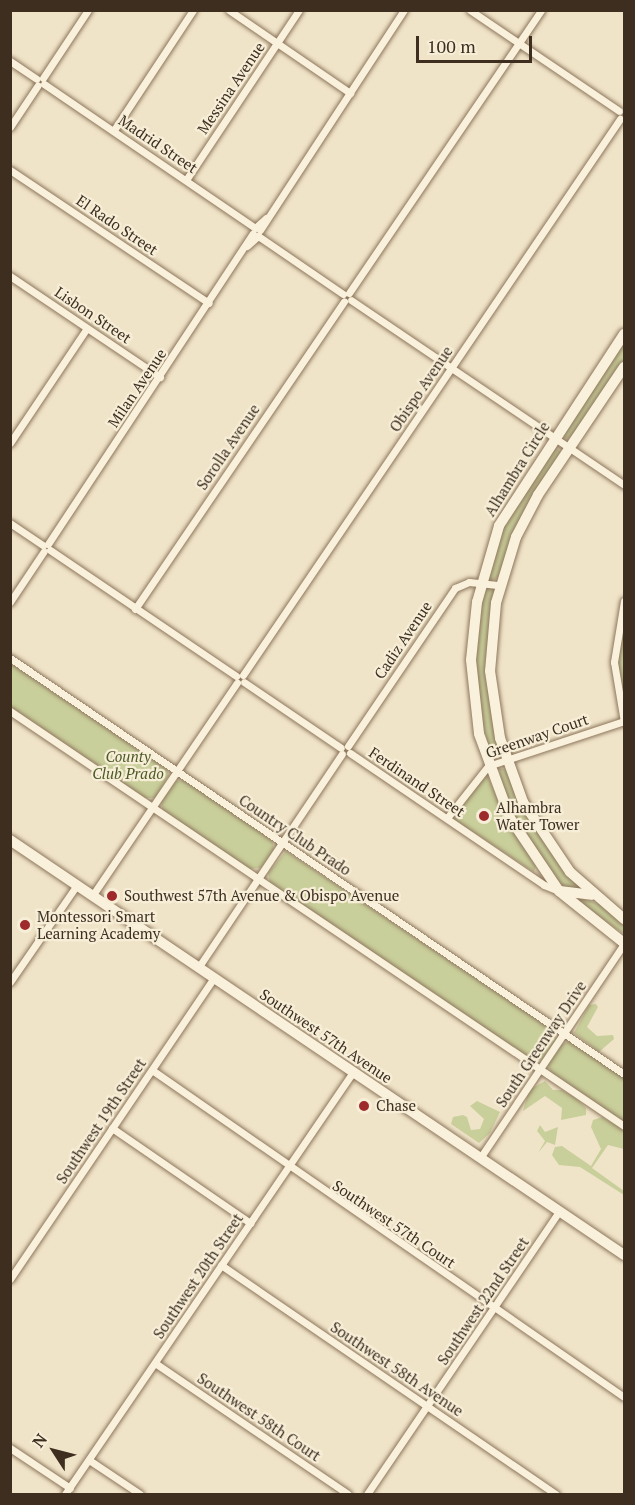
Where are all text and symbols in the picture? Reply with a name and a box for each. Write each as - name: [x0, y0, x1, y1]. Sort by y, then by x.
- scale bar: [419, 24, 534, 62]
- text: 100 m: [427, 34, 476, 58]
- street label: Messina Avenue: [194, 38, 268, 138]
- street label: Madrid Street: [115, 111, 201, 177]
- street label: El Rado Street: [73, 191, 161, 259]
- street label: Lisbon Street: [51, 283, 135, 347]
- street label: Obispo Avenue: [386, 343, 456, 435]
- street label: Milan Avenue: [104, 345, 170, 431]
- street label: Sorolla Avenue: [193, 401, 263, 493]
- street label: Alhambra Circle: [481, 418, 553, 520]
- street label: Cadiz Avenue: [370, 598, 436, 682]
- street label: Greenway Court: [483, 710, 591, 762]
- street label: Ferdinand Street: [366, 743, 468, 821]
- park label: County Club Prado: [92, 747, 164, 782]
- street label: Country Club Prado: [235, 791, 355, 879]
- place label: Alhambra Water Tower: [496, 798, 580, 833]
- marker: Alhambra Water Tower: [477, 809, 491, 823]
- place label: Southwest 57th Avenue & Obispo Avenue: [124, 887, 400, 905]
- marker: Southwest 57th Avenue & Obispo Avenue: [105, 889, 119, 903]
- place label: Montessori Smart Learning Academy: [37, 907, 161, 942]
- marker: Montessori Smart Learning Academy: [18, 918, 32, 932]
- street label: South Greenway Drive: [492, 977, 590, 1111]
- street label: Southwest 57th Avenue: [256, 985, 396, 1087]
- street label: Southwest 19th Street: [52, 1055, 150, 1187]
- place label: Chase: [376, 1097, 416, 1115]
- marker: Chase: [357, 1099, 371, 1113]
- street label: Southwest 57th Court: [329, 1176, 459, 1272]
- street label: Southwest 20th Street: [149, 1210, 247, 1342]
- street label: Southwest 22nd Street: [434, 1234, 532, 1368]
- street label: Southwest 58th Avenue: [327, 1318, 467, 1420]
- street label: Southwest 58th Court: [194, 1369, 324, 1465]
- north arrow: [24, 1421, 84, 1481]
- text: N: [27, 1429, 52, 1452]

